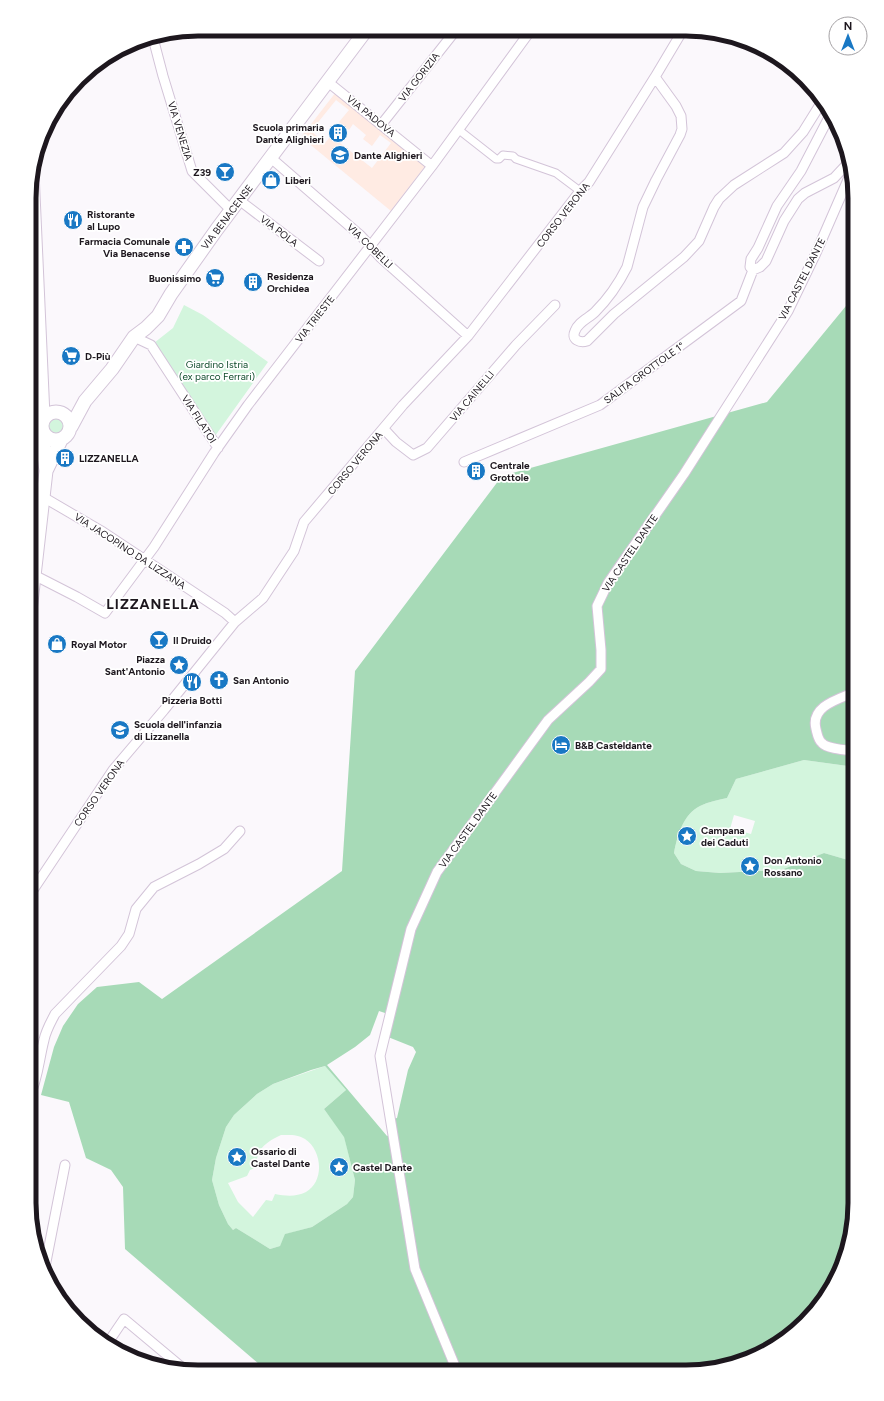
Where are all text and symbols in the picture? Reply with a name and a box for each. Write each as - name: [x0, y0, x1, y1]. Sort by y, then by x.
- north arrow: [828, 16, 868, 56]
- text: N: [844, 20, 852, 33]
- street label: VIA GORIZIA: [396, 50, 442, 104]
- street label: VIA PADOVA: [344, 92, 398, 140]
- street label: VIA VENEZIA: [165, 100, 195, 162]
- place label: Scuola primaria Dante Alighieri: [253, 121, 324, 146]
- building icon: Scuola primaria Dante Alighieri: [327, 122, 349, 144]
- school or university icon: Dante Alighieri: [329, 144, 351, 166]
- place label: Dante Alighieri: [354, 149, 423, 162]
- bar icon: Z39: [214, 161, 236, 183]
- place label: Z39: [193, 166, 211, 179]
- shop icon: Liberi: [260, 169, 282, 191]
- place label: Liberi: [285, 174, 311, 187]
- street label: CORSO VERONA: [534, 180, 593, 250]
- street label: VIA BENACENSE: [198, 182, 256, 252]
- place label: Ristorante al Lupo: [87, 208, 135, 233]
- restaurant icon: Ristorante al Lupo: [62, 209, 84, 231]
- street label: VIA POLA: [257, 212, 301, 250]
- street label: VIA COBELLI: [344, 221, 396, 271]
- place label: Farmacia Comunale Via Benacense: [79, 235, 170, 260]
- street label: VIA CASTEL DANTE: [776, 235, 828, 322]
- pharmacy icon: Farmacia Comunale Via Benacense: [173, 236, 195, 258]
- supermarket icon: Buonissimo: [204, 267, 226, 289]
- place label: Residenza Orchidea: [267, 270, 314, 295]
- building icon: Residenza Orchidea: [242, 271, 264, 293]
- place label: Buonissimo: [149, 272, 201, 285]
- street label: VIA TRIESTE: [292, 293, 338, 345]
- street label: SALITA GROTTOLE 1°: [601, 339, 687, 407]
- supermarket icon: D-Più: [60, 345, 82, 367]
- place label: D-Più: [85, 350, 111, 363]
- park label: Giardino Istria (ex parco Ferrari): [179, 358, 255, 383]
- street label: VIA CAINELLI: [447, 368, 497, 424]
- street label: VIA FILATOI: [179, 392, 219, 446]
- street label: CORSO VERONA: [325, 428, 386, 497]
- building icon: LIZZANELLA: [54, 447, 76, 469]
- place label: LIZZANELLA: [79, 452, 139, 465]
- place label: Centrale Grottole: [490, 459, 530, 484]
- building icon: Centrale Grottole: [465, 460, 487, 482]
- street label: VIA JACOPINO DA LIZZANA: [72, 510, 188, 592]
- street label: VIA CASTEL DANTE: [599, 512, 661, 594]
- district label: LIZZANELLA: [106, 596, 200, 613]
- bar icon: Il Druido: [148, 629, 170, 651]
- shop icon: Royal Motor: [46, 633, 68, 655]
- place label: Il Druido: [173, 634, 212, 647]
- place label: Royal Motor: [71, 638, 127, 651]
- place label: Piazza Sant'Antonio: [105, 653, 165, 678]
- place icon: Piazza Sant'Antonio: [168, 654, 190, 676]
- church icon: San Antonio: [208, 669, 230, 691]
- restaurant icon: Pizzeria Botti: [181, 671, 203, 693]
- place label: San Antonio: [233, 674, 289, 687]
- place label: Pizzeria Botti: [162, 694, 223, 707]
- place label: Scuola dell'infanzia di Lizzanella: [134, 718, 222, 743]
- school or university icon: Scuola dell'infanzia di Lizzanella: [109, 719, 131, 741]
- hotel icon: B&B Casteldante: [550, 734, 572, 756]
- place label: B&B Casteldante: [575, 739, 652, 752]
- street label: CORSO VERONA: [71, 757, 127, 829]
- street label: VIA CASTEL DANTE: [436, 789, 500, 871]
- place label: Campana dei Caduti: [701, 824, 749, 849]
- place icon: Campana dei Caduti: [676, 825, 698, 847]
- place label: Don Antonio Rossano: [764, 854, 822, 879]
- place icon: Don Antonio Rossano: [739, 855, 761, 877]
- place label: Ossario di Castel Dante: [251, 1145, 310, 1170]
- place icon: Ossario di Castel Dante: [226, 1146, 248, 1168]
- place icon: Castel Dante: [328, 1156, 350, 1178]
- place label: Castel Dante: [353, 1161, 412, 1174]

